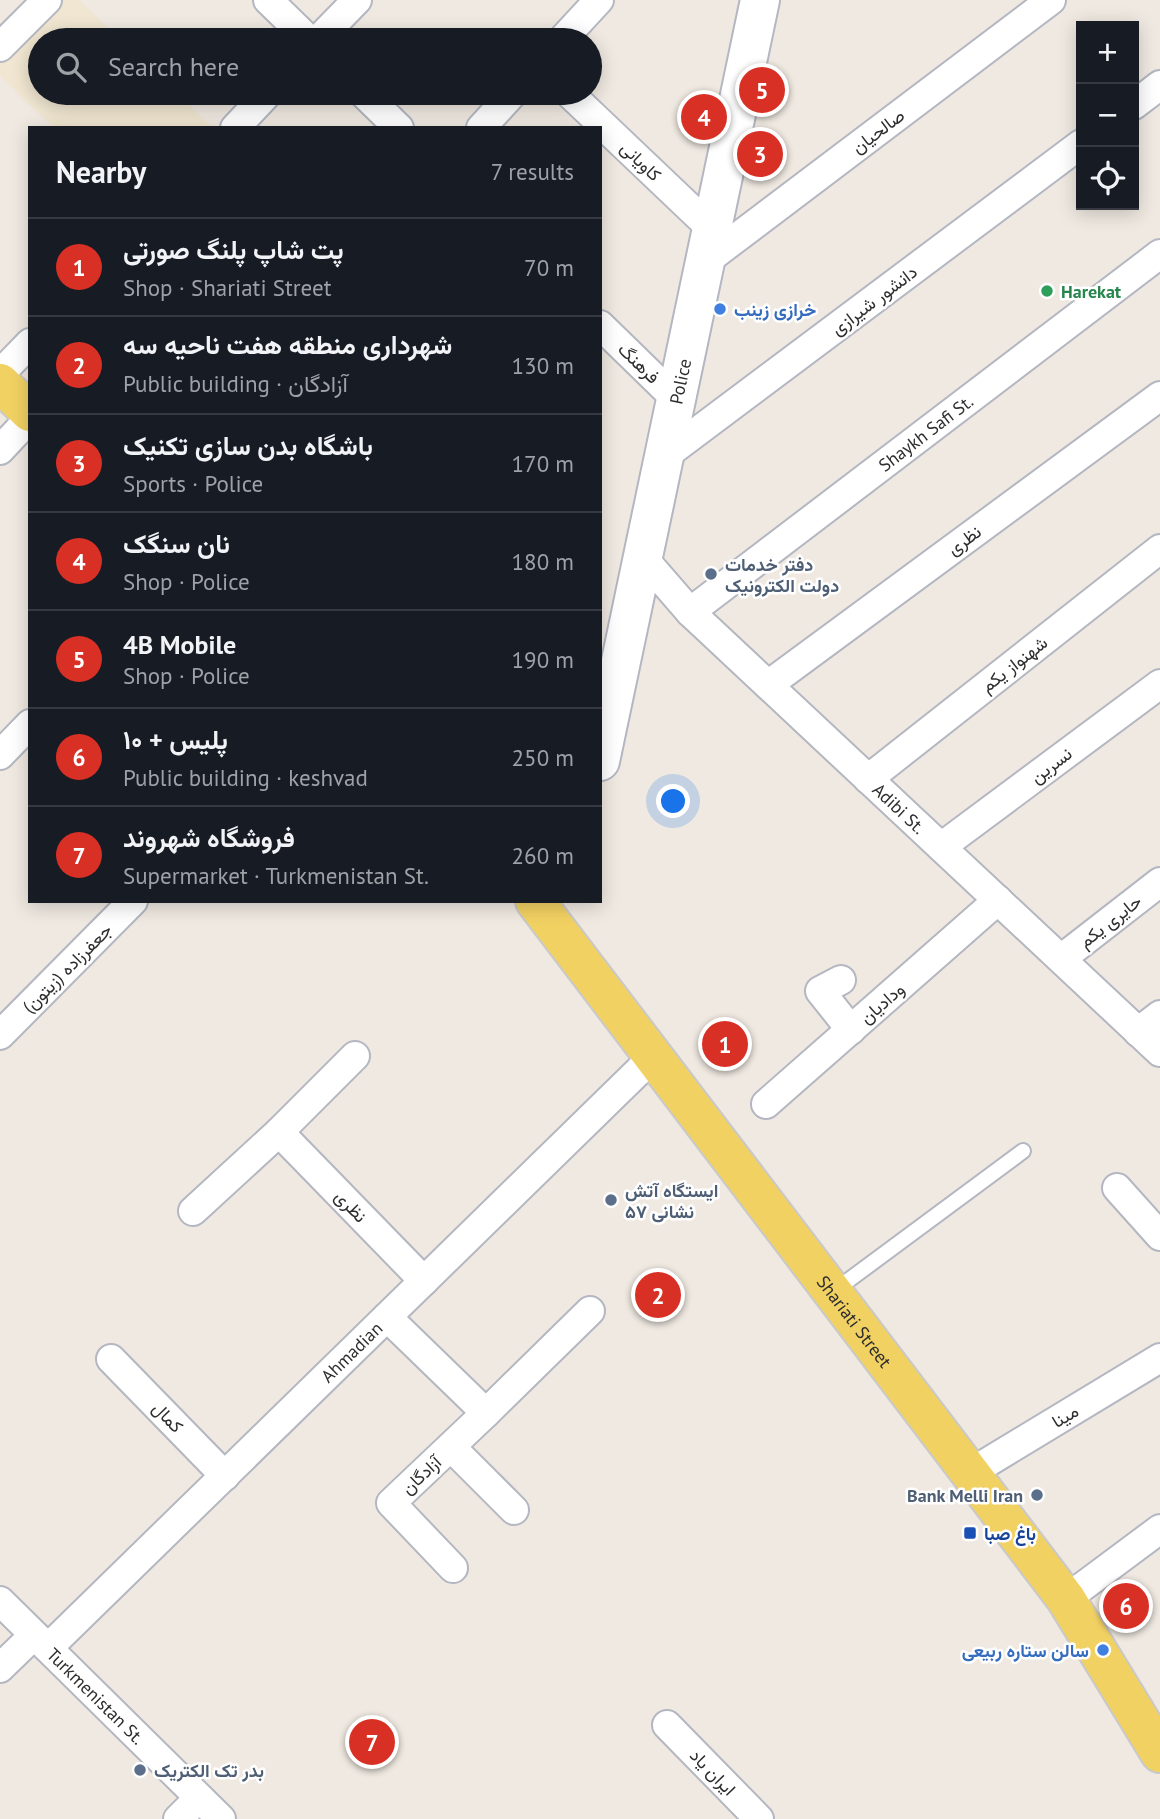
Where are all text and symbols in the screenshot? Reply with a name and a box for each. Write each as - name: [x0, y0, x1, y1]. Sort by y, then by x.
- map controls: [1076, 21, 1139, 210]
- button: +: [1076, 21, 1139, 84]
- search box: [28, 28, 602, 105]
- icon: search: [52, 48, 90, 86]
- text: Search here: [108, 50, 239, 83]
- pin: 5: [739, 64, 785, 116]
- button: −: [1076, 84, 1139, 147]
- pin: 4: [681, 91, 727, 143]
- street label: صالحیان: [847, 104, 909, 158]
- pin: 3: [737, 128, 783, 180]
- street label: کاویانی: [616, 136, 666, 186]
- button: locate: [1076, 147, 1139, 210]
- text: Nearby: [56, 152, 146, 191]
- text: 7 results: [491, 157, 574, 186]
- text: پت شاپ پلنگ صورتی: [123, 233, 344, 266]
- text: 1: [72, 253, 86, 282]
- text: 70 m: [524, 253, 574, 282]
- street label: دانشور شیرازی: [826, 260, 922, 340]
- text: Shop · Shariati Street: [123, 273, 331, 302]
- place label: Harekat: [1061, 280, 1122, 303]
- marker: Harekat: [1039, 283, 1055, 299]
- place label: خرازی زینب: [734, 298, 816, 321]
- marker: خرازی زینب: [712, 301, 728, 317]
- text: شهرداری منطقه هفت ناحیه سه: [123, 328, 452, 361]
- street label: فرهنگ: [613, 338, 665, 388]
- text: 2: [72, 351, 86, 380]
- text: 130 m: [512, 351, 574, 380]
- street label: Police: [664, 356, 696, 406]
- text: Public building · آزادگان: [123, 369, 348, 398]
- street label: Shaykh Safi St.: [874, 389, 977, 476]
- text: باشگاه بدن سازی تکنیک: [123, 429, 373, 462]
- text: 3: [72, 449, 86, 478]
- text: 170 m: [512, 449, 574, 478]
- text: Sports · Police: [123, 469, 263, 498]
- street label: نظری: [942, 520, 986, 560]
- text: نان سنگک: [123, 527, 230, 560]
- text: 4: [72, 547, 86, 576]
- text: 180 m: [512, 547, 574, 576]
- place label: دفتر خدمات دولت الکترونیک: [725, 553, 839, 597]
- marker: دفتر خدمات دولت الکترونیک: [703, 566, 719, 582]
- text: Shop · Police: [123, 567, 250, 596]
- text: 4B Mobile: [123, 628, 236, 661]
- street label: شهنواز یکم: [976, 631, 1053, 698]
- text: 5: [72, 645, 86, 674]
- text: 190 m: [512, 645, 574, 674]
- text: Shop · Police: [123, 661, 250, 690]
- text: پلیس + ۱۰: [123, 723, 228, 756]
- street label: نسرین: [1026, 742, 1076, 788]
- text: 6: [72, 743, 86, 772]
- text: 250 m: [512, 743, 574, 772]
- text: Public building · keshvad: [123, 763, 368, 792]
- street label: Adibi St.: [868, 778, 931, 838]
- your location: [656, 784, 690, 818]
- text: فروشگاه شهروند: [123, 821, 295, 854]
- text: 7: [72, 841, 86, 870]
- text: 260 m: [512, 841, 574, 870]
- text: Supermarket · Turkmenistan St.: [123, 861, 429, 890]
- street label: حایری یکم: [1074, 889, 1147, 954]
- street label: جعفرزاده (زیتون): [17, 918, 117, 1018]
- street label: ودادیان: [855, 977, 909, 1029]
- pin: 1: [702, 1018, 748, 1070]
- place label: ایستگاه آتش نشانی ۵۷: [625, 1179, 718, 1223]
- street label: نظری: [330, 1185, 372, 1227]
- marker: ایستگاه آتش نشانی ۵۷: [603, 1192, 619, 1208]
- pin: 2: [635, 1269, 681, 1321]
- street label: Shariati Street: [812, 1270, 897, 1372]
- street label: Ahmadian: [316, 1316, 387, 1387]
- street label: کمال: [148, 1397, 188, 1437]
- street label: مینا: [1048, 1399, 1082, 1433]
- street label: آزادگان: [396, 1449, 447, 1499]
- place label: Bank Melli Iran: [907, 1484, 1023, 1507]
- marker: Bank Melli Iran: [1029, 1487, 1045, 1503]
- place label: باغ صبا: [984, 1522, 1036, 1546]
- marker: باغ صبا: [962, 1525, 978, 1541]
- pin: 6: [1103, 1580, 1149, 1632]
- place label: سالن ستاره ربیعی: [962, 1639, 1089, 1662]
- marker: سالن ستاره ربیعی: [1095, 1642, 1111, 1658]
- street label: Turkmenistan St.: [42, 1643, 150, 1749]
- pin: 7: [349, 1716, 395, 1768]
- street label: ایران یاد: [685, 1744, 741, 1800]
- place label: بدر تک الکتریک: [154, 1759, 264, 1782]
- marker: بدر تک الکتریک: [132, 1762, 148, 1778]

